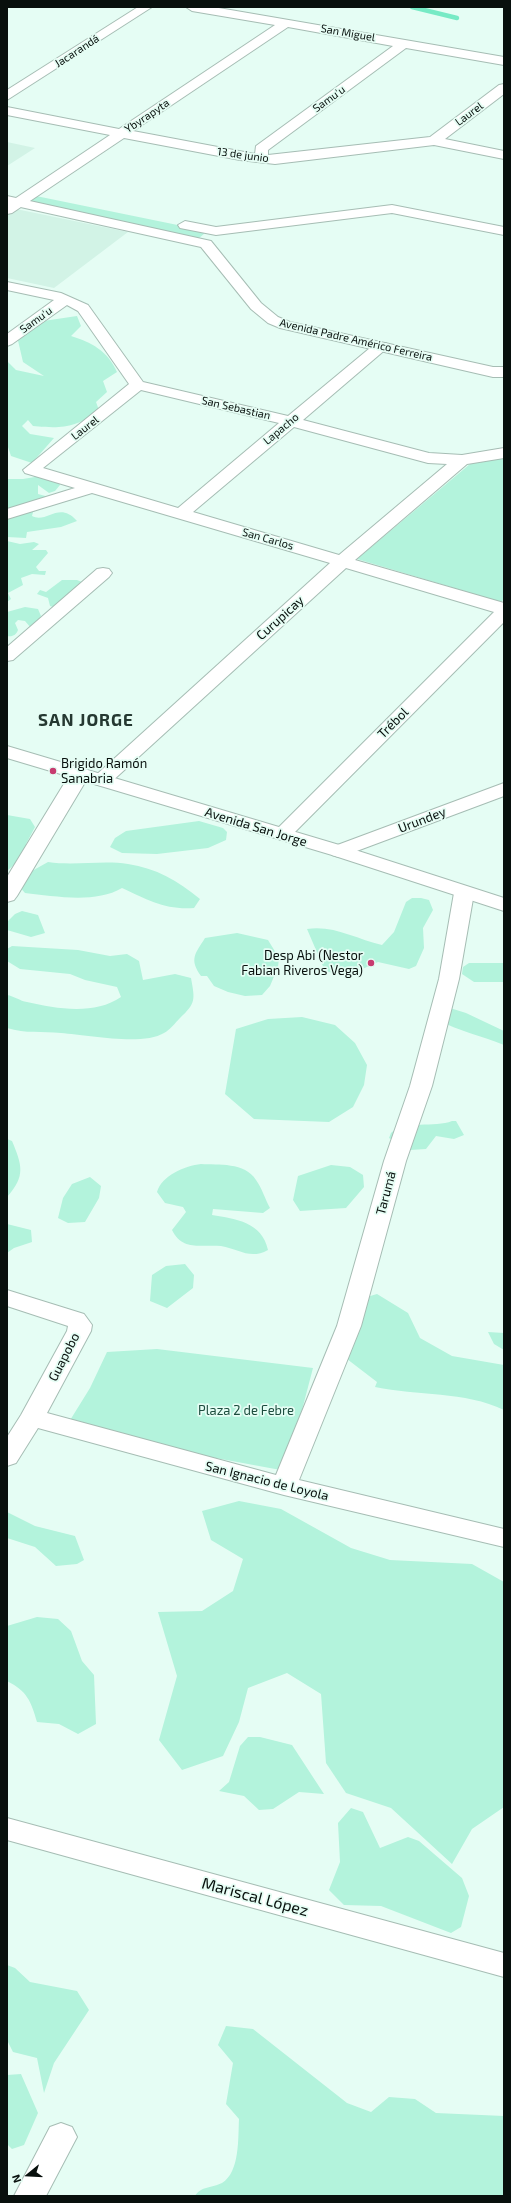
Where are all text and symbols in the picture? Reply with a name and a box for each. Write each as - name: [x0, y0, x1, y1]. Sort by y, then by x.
- street label: San Miguel: [320, 22, 376, 44]
- street label: Jacarandá: [52, 32, 102, 70]
- street label: Samu'u: [310, 83, 348, 115]
- street label: Ybyrapyta: [122, 96, 172, 136]
- street label: Laurel: [452, 99, 486, 129]
- street label: 13 de junio: [216, 145, 270, 165]
- street label: Samu'u: [17, 304, 55, 336]
- street label: Avenida Padre Américo Ferreira: [278, 316, 434, 364]
- street label: San Sebastian: [200, 394, 272, 422]
- street label: Lapacho: [261, 410, 301, 448]
- street label: Laurel: [69, 413, 101, 443]
- street label: San Carlos: [241, 525, 295, 553]
- street label: Curupicay: [253, 593, 307, 643]
- street label: Trébol: [374, 704, 412, 742]
- district label: SAN JORGE: [38, 710, 134, 730]
- place label: Brigido Ramón Sanabria: [61, 756, 147, 787]
- marker: Brigido Ramón Sanabria: [48, 766, 58, 776]
- street label: Avenida San Jorge: [203, 804, 309, 850]
- street label: Urundey: [396, 804, 448, 836]
- place label: Desp Abi (Nestor Fabian Riveros Vega): [241, 948, 363, 979]
- marker: Desp Abi (Nestor Fabian Riveros Vega): [366, 958, 376, 968]
- street label: Tarumá: [373, 1169, 399, 1217]
- street label: Guapobo: [45, 1330, 83, 1384]
- park label: Plaza 2 de Febre: [198, 1403, 294, 1419]
- street label: San Ignacio de Loyola: [204, 1458, 330, 1504]
- street label: Mariscal López: [200, 1874, 310, 1920]
- north arrow: [8, 2155, 48, 2195]
- text: N: [9, 2173, 24, 2185]

